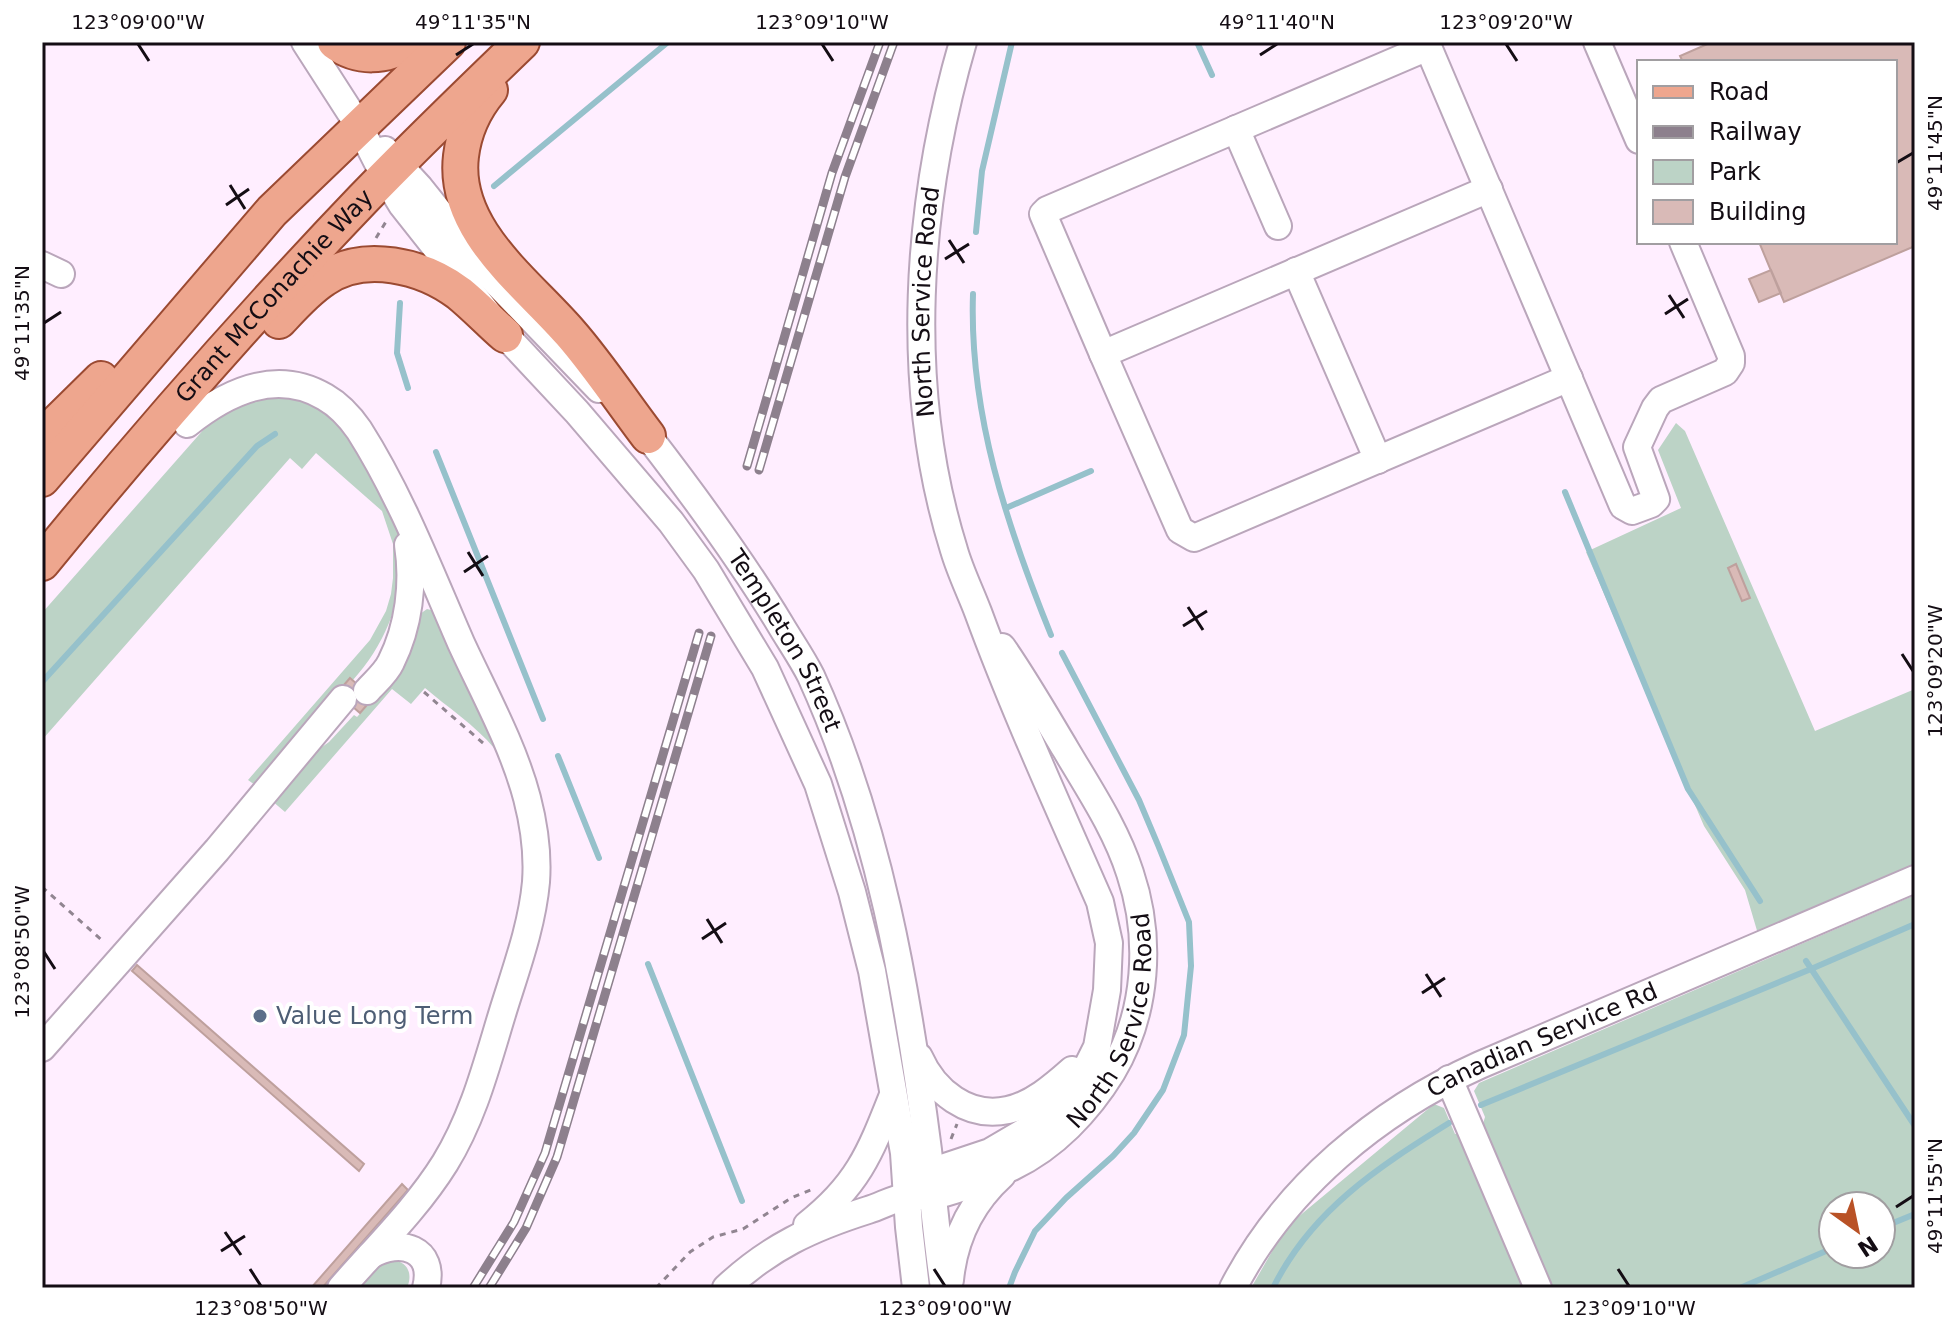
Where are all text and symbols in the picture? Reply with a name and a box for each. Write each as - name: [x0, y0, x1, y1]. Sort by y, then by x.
- text: 123°09'00"W: [71, 10, 205, 34]
- text: 49°11'35"N: [415, 10, 531, 34]
- text: 123°09'10"W: [755, 10, 889, 34]
- text: 49°11'40"N: [1219, 10, 1335, 34]
- text: 123°09'20"W: [1439, 10, 1573, 34]
- legend: [1637, 60, 1897, 244]
- text: Road: [1709, 78, 1769, 106]
- text: 49°11'45"N: [1923, 95, 1947, 211]
- text: Railway: [1709, 118, 1802, 146]
- text: Park: [1709, 158, 1761, 186]
- street label: Grant McConachie Way: [170, 183, 379, 408]
- street label: North Service Road: [907, 185, 945, 419]
- text: Building: [1709, 198, 1806, 226]
- text: 49°11'35"N: [10, 265, 34, 381]
- street label: Templeton Street: [721, 544, 847, 736]
- text: 123°09'20"W: [1923, 604, 1947, 738]
- text: 123°08'50"W: [10, 885, 34, 1019]
- street label: North Service Road: [1061, 911, 1157, 1134]
- street label: Canadian Service Rd: [1422, 977, 1662, 1103]
- place label: Value Long Term: [276, 1002, 473, 1030]
- marker: Value Long Term: [251, 1007, 269, 1025]
- text: 49°11'55"N: [1923, 1138, 1947, 1254]
- north arrow: [1817, 1190, 1897, 1270]
- text: N: [1853, 1231, 1882, 1262]
- text: 123°08'50"W: [194, 1296, 328, 1320]
- text: 123°09'00"W: [878, 1296, 1012, 1320]
- text: 123°09'10"W: [1562, 1296, 1696, 1320]

